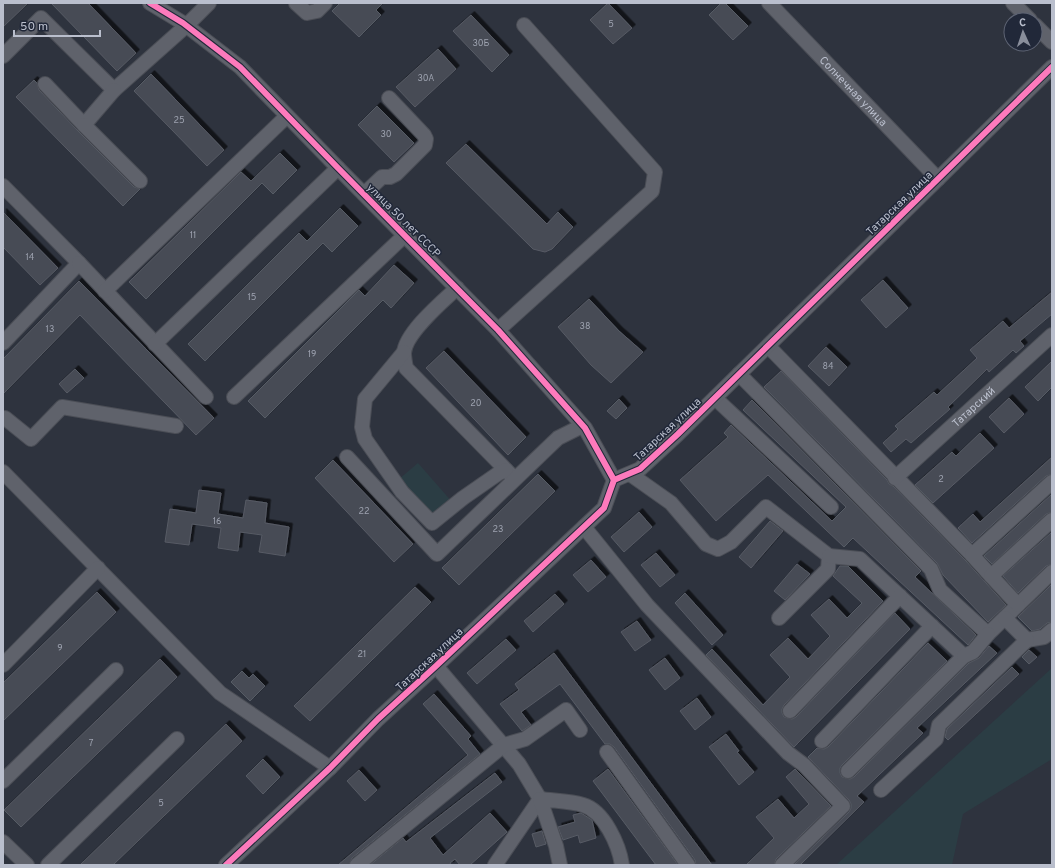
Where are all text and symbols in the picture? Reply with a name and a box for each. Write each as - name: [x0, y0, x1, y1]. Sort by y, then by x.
- scale bar: [14, 12, 100, 38]
- north arrow: [1003, 12, 1043, 52]
- text: С: [1019, 16, 1026, 30]
- text: 50 m: [20, 19, 48, 35]
- house number: 5: [608, 19, 614, 30]
- house number: 30Б: [472, 38, 490, 49]
- street label: Солнечная улица: [816, 54, 890, 130]
- house number: 30А: [418, 73, 434, 84]
- house number: 25: [173, 115, 185, 126]
- house number: 30: [380, 129, 392, 140]
- street label: Татарская улица: [864, 168, 936, 239]
- street label: улица 50 лет СССР: [363, 181, 443, 261]
- house number: 11: [190, 230, 196, 241]
- house number: 14: [26, 252, 35, 263]
- house number: 15: [248, 292, 256, 303]
- house number: 38: [580, 321, 590, 332]
- house number: 13: [46, 324, 54, 335]
- house number: 19: [308, 349, 316, 360]
- house number: 84: [822, 361, 834, 372]
- street label: Татарский: [950, 384, 999, 431]
- street label: Татарская улица: [631, 395, 704, 464]
- house number: 20: [470, 398, 482, 409]
- house number: 2: [938, 474, 944, 485]
- house number: 22: [358, 506, 370, 517]
- house number: 16: [213, 516, 221, 527]
- house number: 23: [493, 524, 503, 535]
- street label: Татарская улица: [393, 625, 466, 694]
- house number: 9: [57, 643, 63, 654]
- house number: 21: [358, 649, 366, 660]
- house number: 7: [89, 738, 94, 749]
- house number: 5: [158, 798, 164, 809]

